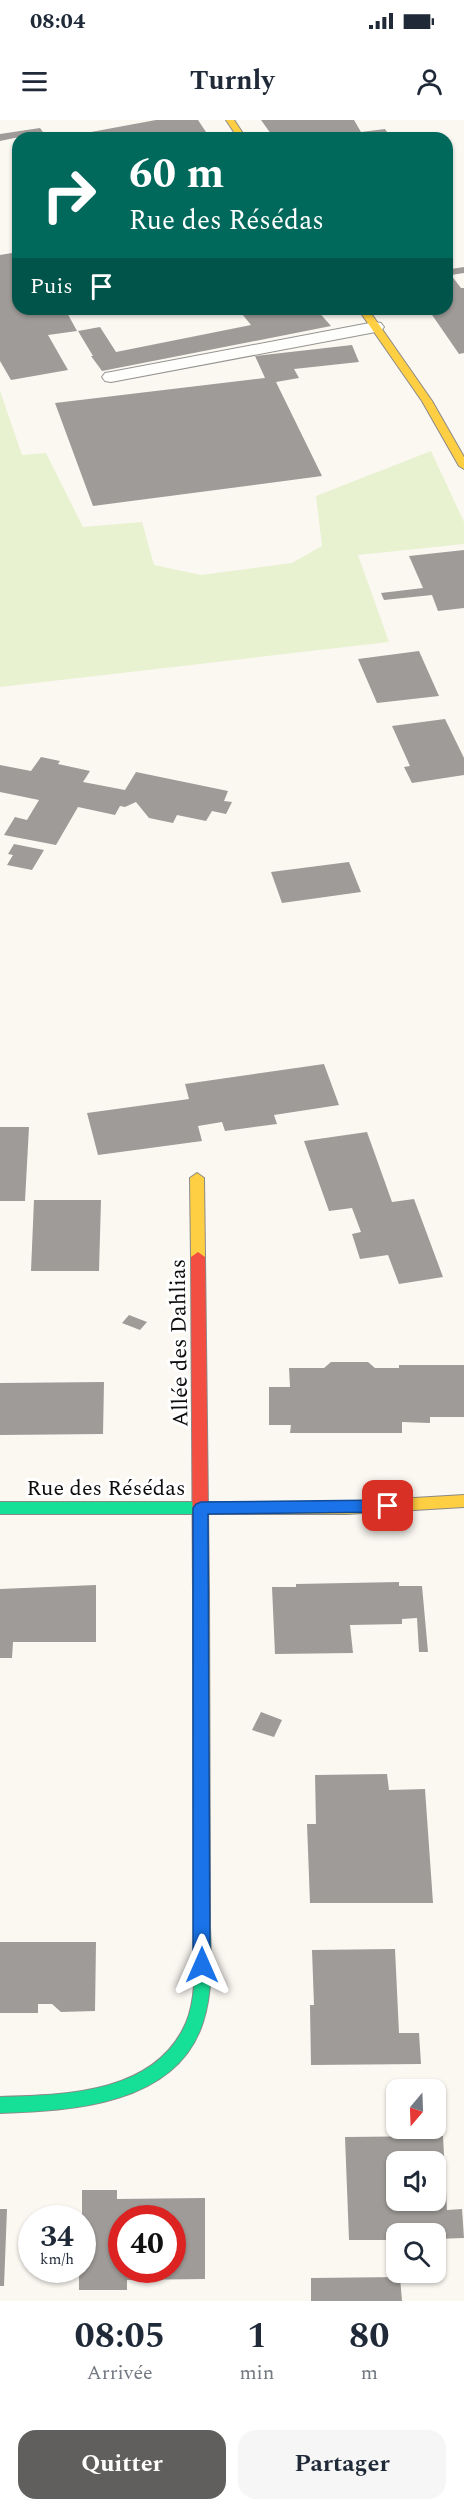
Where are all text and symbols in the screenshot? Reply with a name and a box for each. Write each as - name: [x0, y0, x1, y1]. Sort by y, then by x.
- text: 08:04: [30, 5, 85, 38]
- text: Turnly: [190, 60, 274, 102]
- icon: menu: [18, 65, 51, 98]
- icon: person: [413, 65, 446, 98]
- text: 60 m: [129, 143, 224, 206]
- icon: right: [30, 156, 108, 234]
- text: Rue des Résédas: [129, 200, 324, 242]
- text: Puis: [30, 270, 73, 303]
- icon: arrive: [85, 270, 118, 303]
- street label: Allée des Dahlias: [162, 1259, 197, 1427]
- street label: Rue des Résédas: [27, 1472, 185, 1505]
- pin: [362, 1480, 413, 1531]
- icon: arrive: [371, 1489, 404, 1522]
- position arrow: [170, 1933, 234, 1997]
- north arrow: [386, 2079, 446, 2139]
- map controls: [386, 2079, 446, 2283]
- button: sound: [386, 2151, 446, 2211]
- speed limit sign: 40: [108, 2205, 186, 2283]
- text: 34: [40, 2214, 74, 2260]
- button: search: [386, 2223, 446, 2283]
- text: km/h: [40, 2248, 74, 2271]
- text: 08:05: [75, 2309, 165, 2364]
- text: 1: [247, 2309, 267, 2364]
- text: 80: [349, 2309, 389, 2364]
- text: Arrivée: [87, 2358, 153, 2388]
- text: min: [240, 2358, 275, 2388]
- text: m: [361, 2358, 378, 2388]
- button: Quitter: [18, 2430, 226, 2499]
- button: Partager: [238, 2430, 446, 2499]

